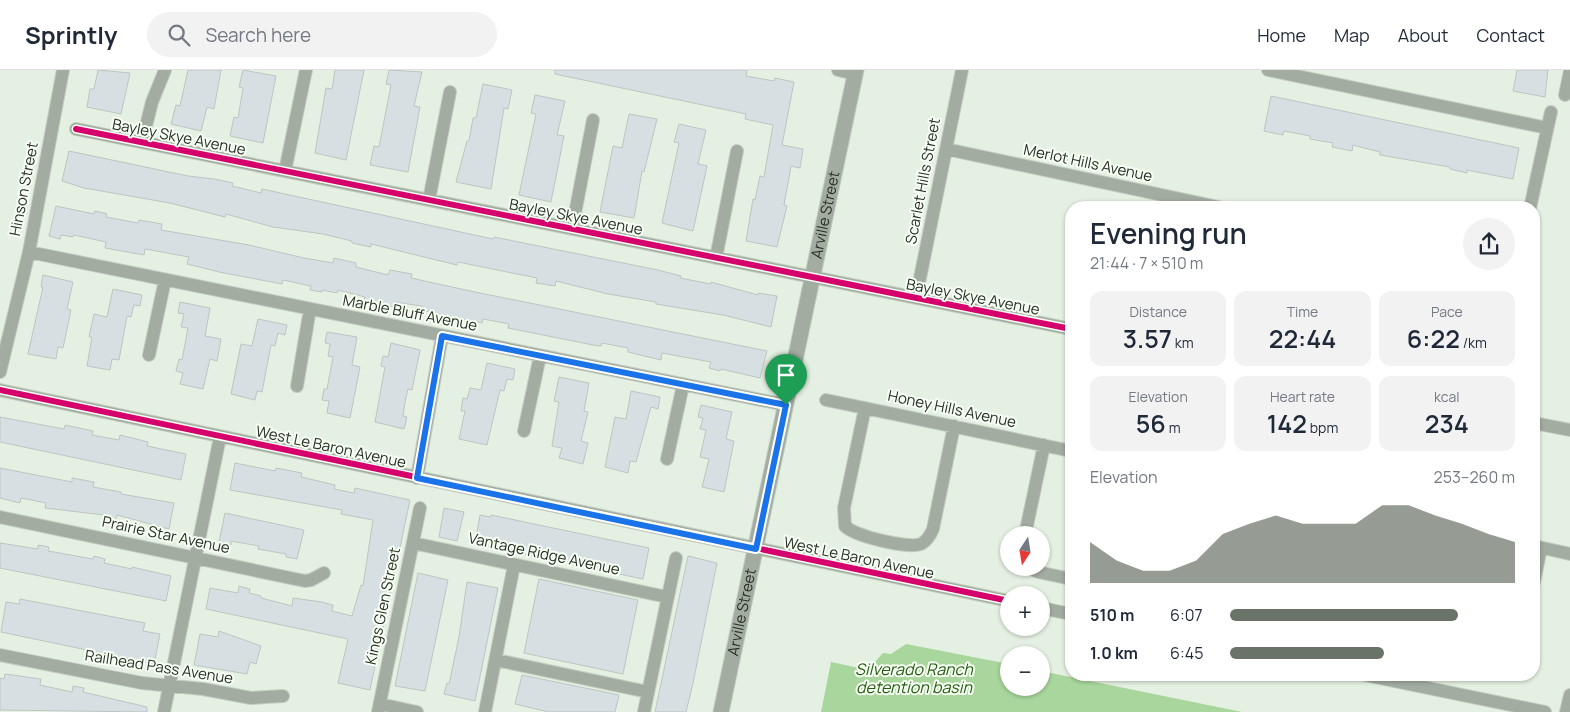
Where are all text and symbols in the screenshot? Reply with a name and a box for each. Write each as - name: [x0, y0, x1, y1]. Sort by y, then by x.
- search box: [147, 12, 497, 57]
- text: Sprintly: [25, 18, 117, 51]
- icon: search: [165, 21, 193, 49]
- text: Search here: [205, 22, 311, 48]
- text: Home: [1257, 23, 1306, 47]
- text: Map: [1334, 23, 1370, 47]
- text: About: [1398, 23, 1448, 47]
- text: Contact: [1476, 23, 1545, 47]
- street label: Bayley Skye Avenue: [111, 113, 248, 160]
- street label: Scarlet Hills Street: [900, 116, 945, 246]
- street label: Merlot Hills Avenue: [1022, 139, 1155, 186]
- street label: Hinson Street: [4, 140, 43, 238]
- street label: Arville Street: [806, 169, 844, 260]
- street label: Bayley Skye Avenue: [508, 193, 645, 240]
- text: Evening run: [1090, 214, 1247, 252]
- button: share: [1463, 218, 1515, 270]
- text: 21:44 · 7 × 510 m: [1090, 252, 1203, 274]
- street label: Bayley Skye Avenue: [905, 273, 1042, 320]
- street label: Marble Bluff Avenue: [341, 289, 479, 336]
- text: Distance: [1129, 302, 1187, 321]
- text: Time: [1287, 302, 1318, 321]
- text: Pace: [1431, 302, 1463, 321]
- text: 3.57: [1123, 321, 1172, 356]
- text: 22:44: [1269, 321, 1336, 356]
- text: 6:22: [1407, 321, 1460, 356]
- text: km: [1172, 333, 1194, 352]
- text: /km: [1460, 333, 1487, 352]
- pin: [765, 354, 807, 405]
- icon: arrive: [772, 361, 800, 389]
- street label: Honey Hills Avenue: [886, 385, 1018, 432]
- text: Elevation: [1129, 387, 1188, 406]
- text: Heart rate: [1270, 387, 1335, 406]
- text: kcal: [1434, 387, 1460, 406]
- text: 56: [1136, 406, 1166, 441]
- text: 142: [1267, 406, 1307, 441]
- text: 234: [1425, 406, 1469, 441]
- text: m: [1166, 418, 1181, 437]
- text: bpm: [1307, 418, 1338, 437]
- street label: West Le Baron Avenue: [254, 420, 408, 473]
- text: Elevation: [1090, 466, 1158, 488]
- text: 253–260 m: [1434, 466, 1515, 488]
- street label: Prairie Star Avenue: [100, 511, 232, 558]
- north arrow: [1000, 526, 1050, 576]
- map controls: [1000, 526, 1050, 696]
- street label: Vantage Ridge Avenue: [466, 527, 622, 580]
- street label: West Le Baron Avenue: [782, 531, 936, 584]
- street label: Kings Glen Street: [360, 545, 405, 667]
- street label: Arville Street: [722, 566, 761, 658]
- button: +: [1000, 586, 1050, 636]
- text: 510 m: [1090, 604, 1135, 626]
- text: 6:07: [1170, 604, 1203, 626]
- text: 1.0 km: [1090, 642, 1138, 664]
- text: 6:45: [1170, 642, 1203, 664]
- street label: Railhead Pass Avenue: [84, 644, 235, 689]
- button: −: [1000, 646, 1050, 696]
- water label: Silverado Ranch detention basin: [855, 658, 973, 698]

